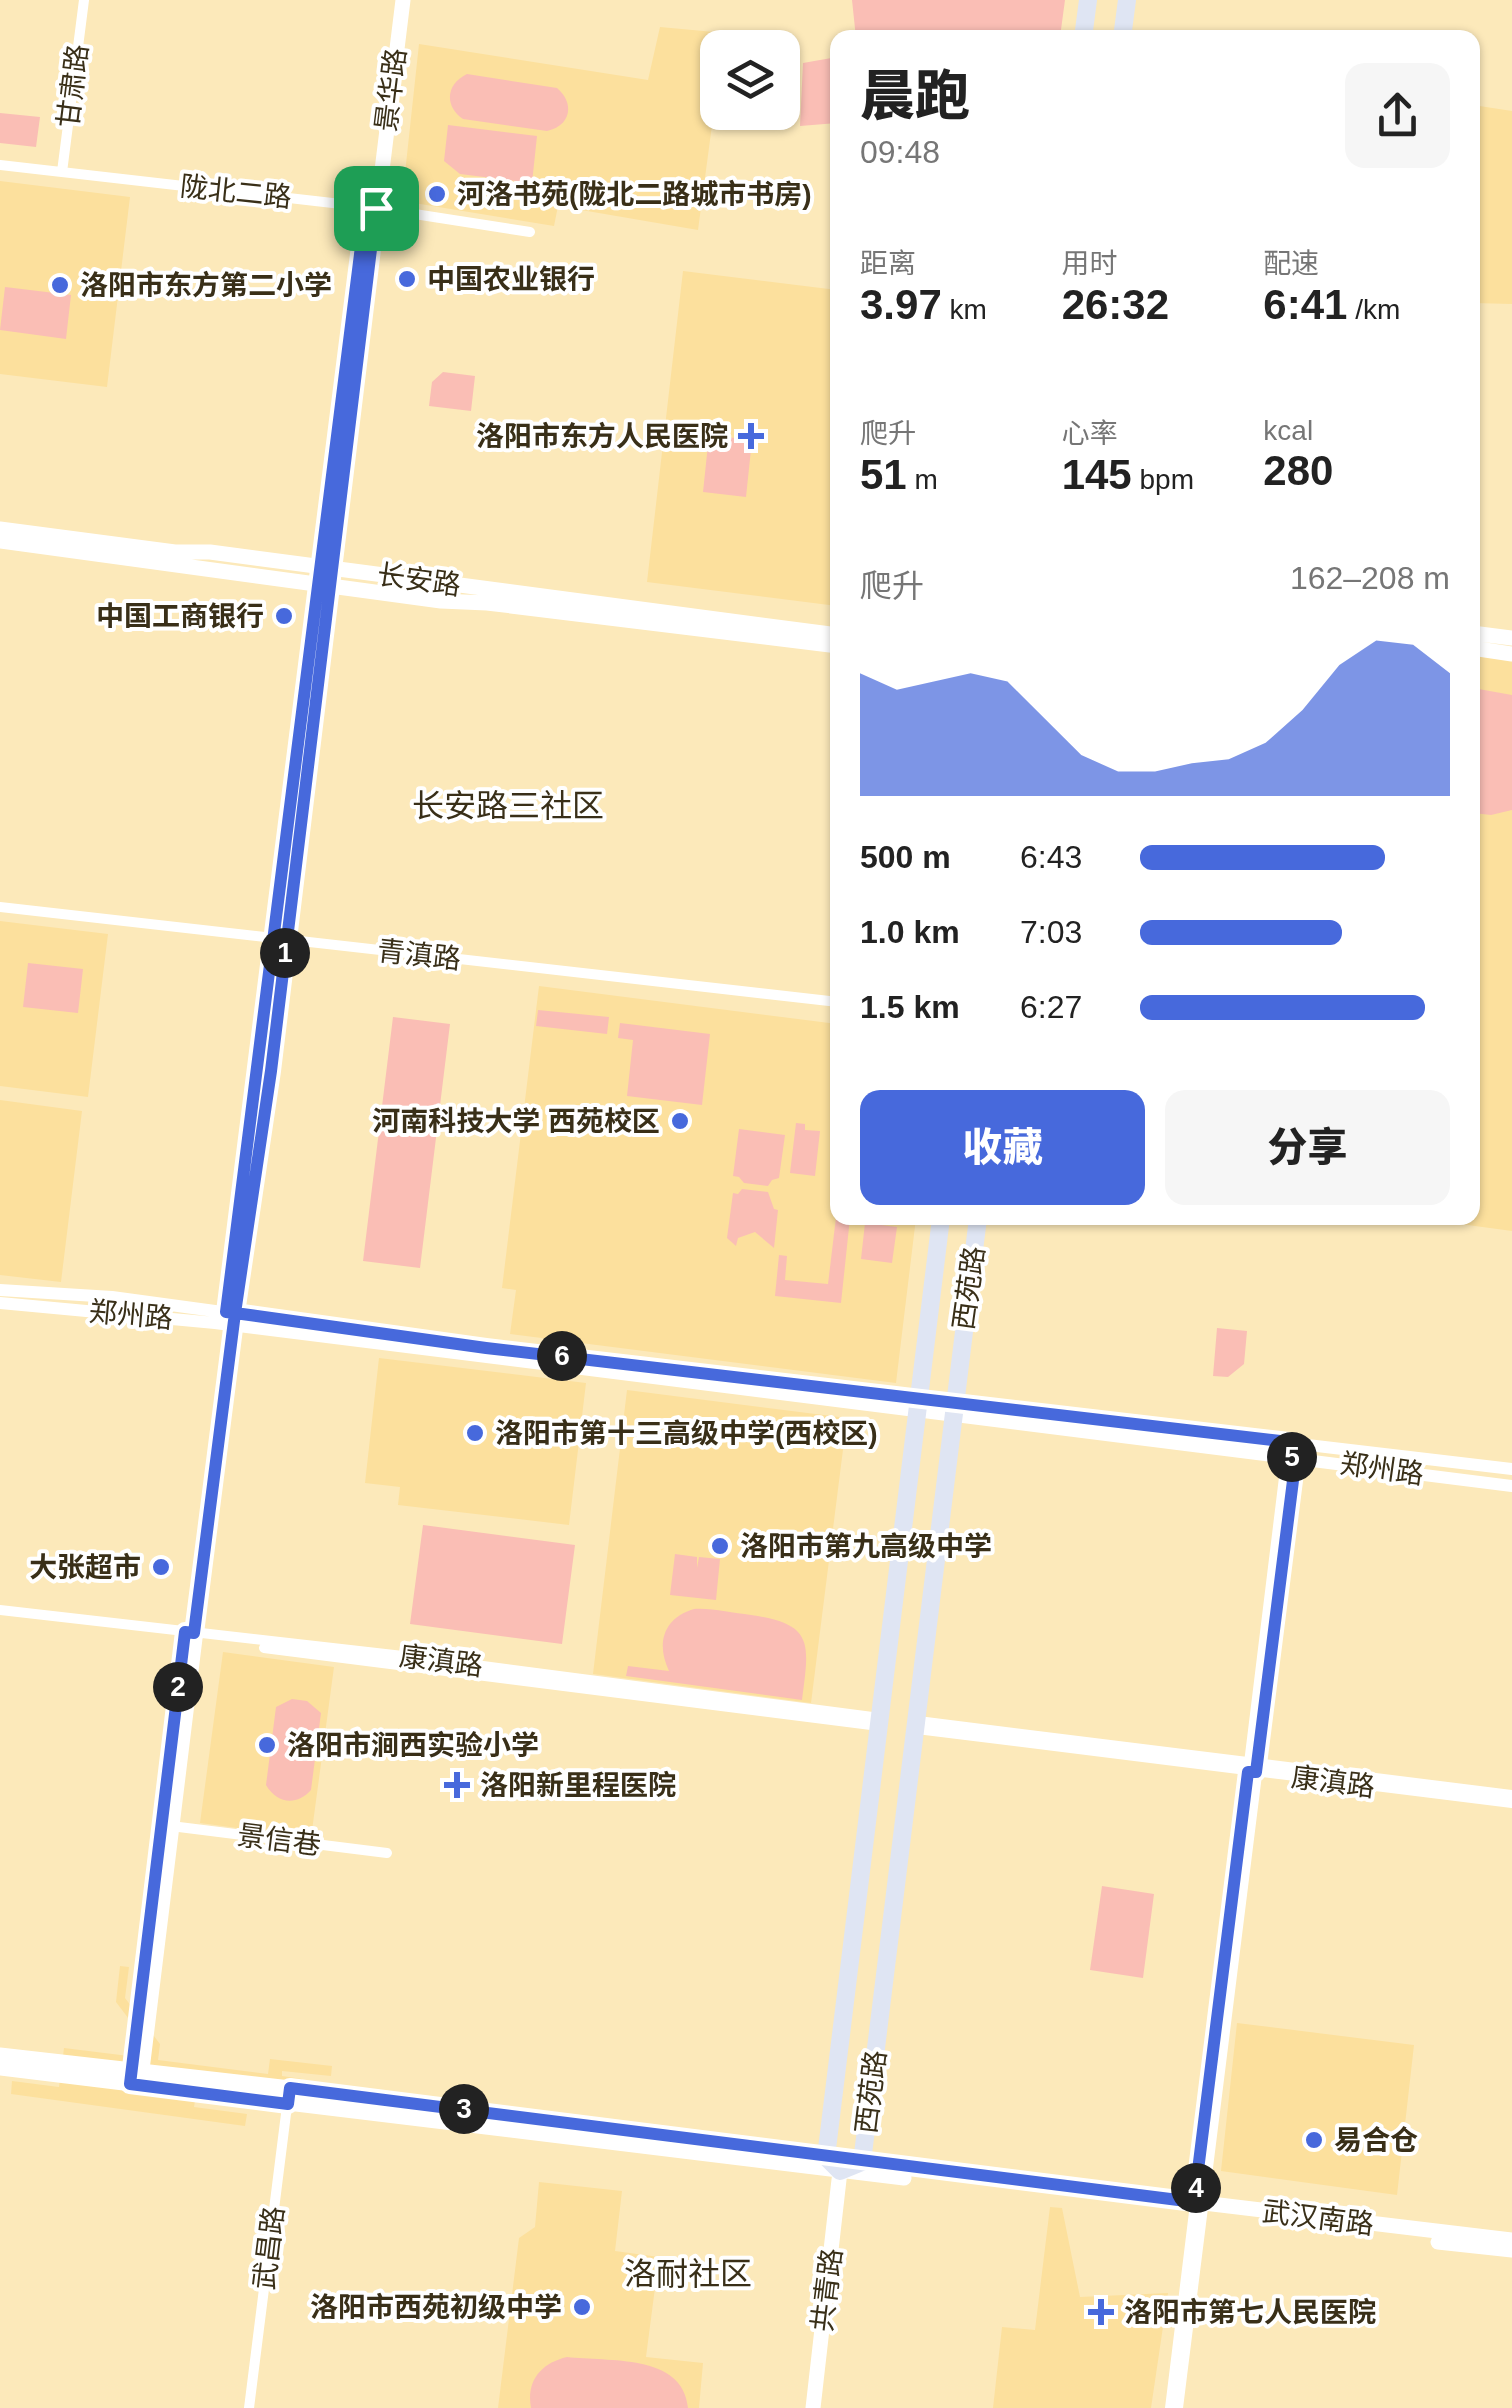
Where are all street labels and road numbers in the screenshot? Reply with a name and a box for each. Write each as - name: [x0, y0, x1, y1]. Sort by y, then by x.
- street label: 甘肃路: [52, 42, 94, 130]
- street label: 景华路: [370, 46, 412, 134]
- street label: 陇北二路: [179, 171, 293, 213]
- street label: 长安路: [375, 559, 463, 601]
- street label: 青滇路: [376, 935, 462, 975]
- street label: 西苑路: [948, 1244, 990, 1332]
- street label: 郑州路: [88, 1296, 174, 1334]
- street label: 郑州路: [1338, 1448, 1426, 1490]
- street label: 康滇路: [397, 1640, 485, 1682]
- street label: 康滇路: [1289, 1761, 1377, 1803]
- street label: 景信巷: [235, 1819, 323, 1861]
- street label: 西苑路: [850, 2048, 892, 2136]
- street label: 武汉南路: [1261, 2196, 1375, 2240]
- street label: 武昌路: [248, 2204, 290, 2292]
- street label: 共青路: [806, 2246, 848, 2334]

